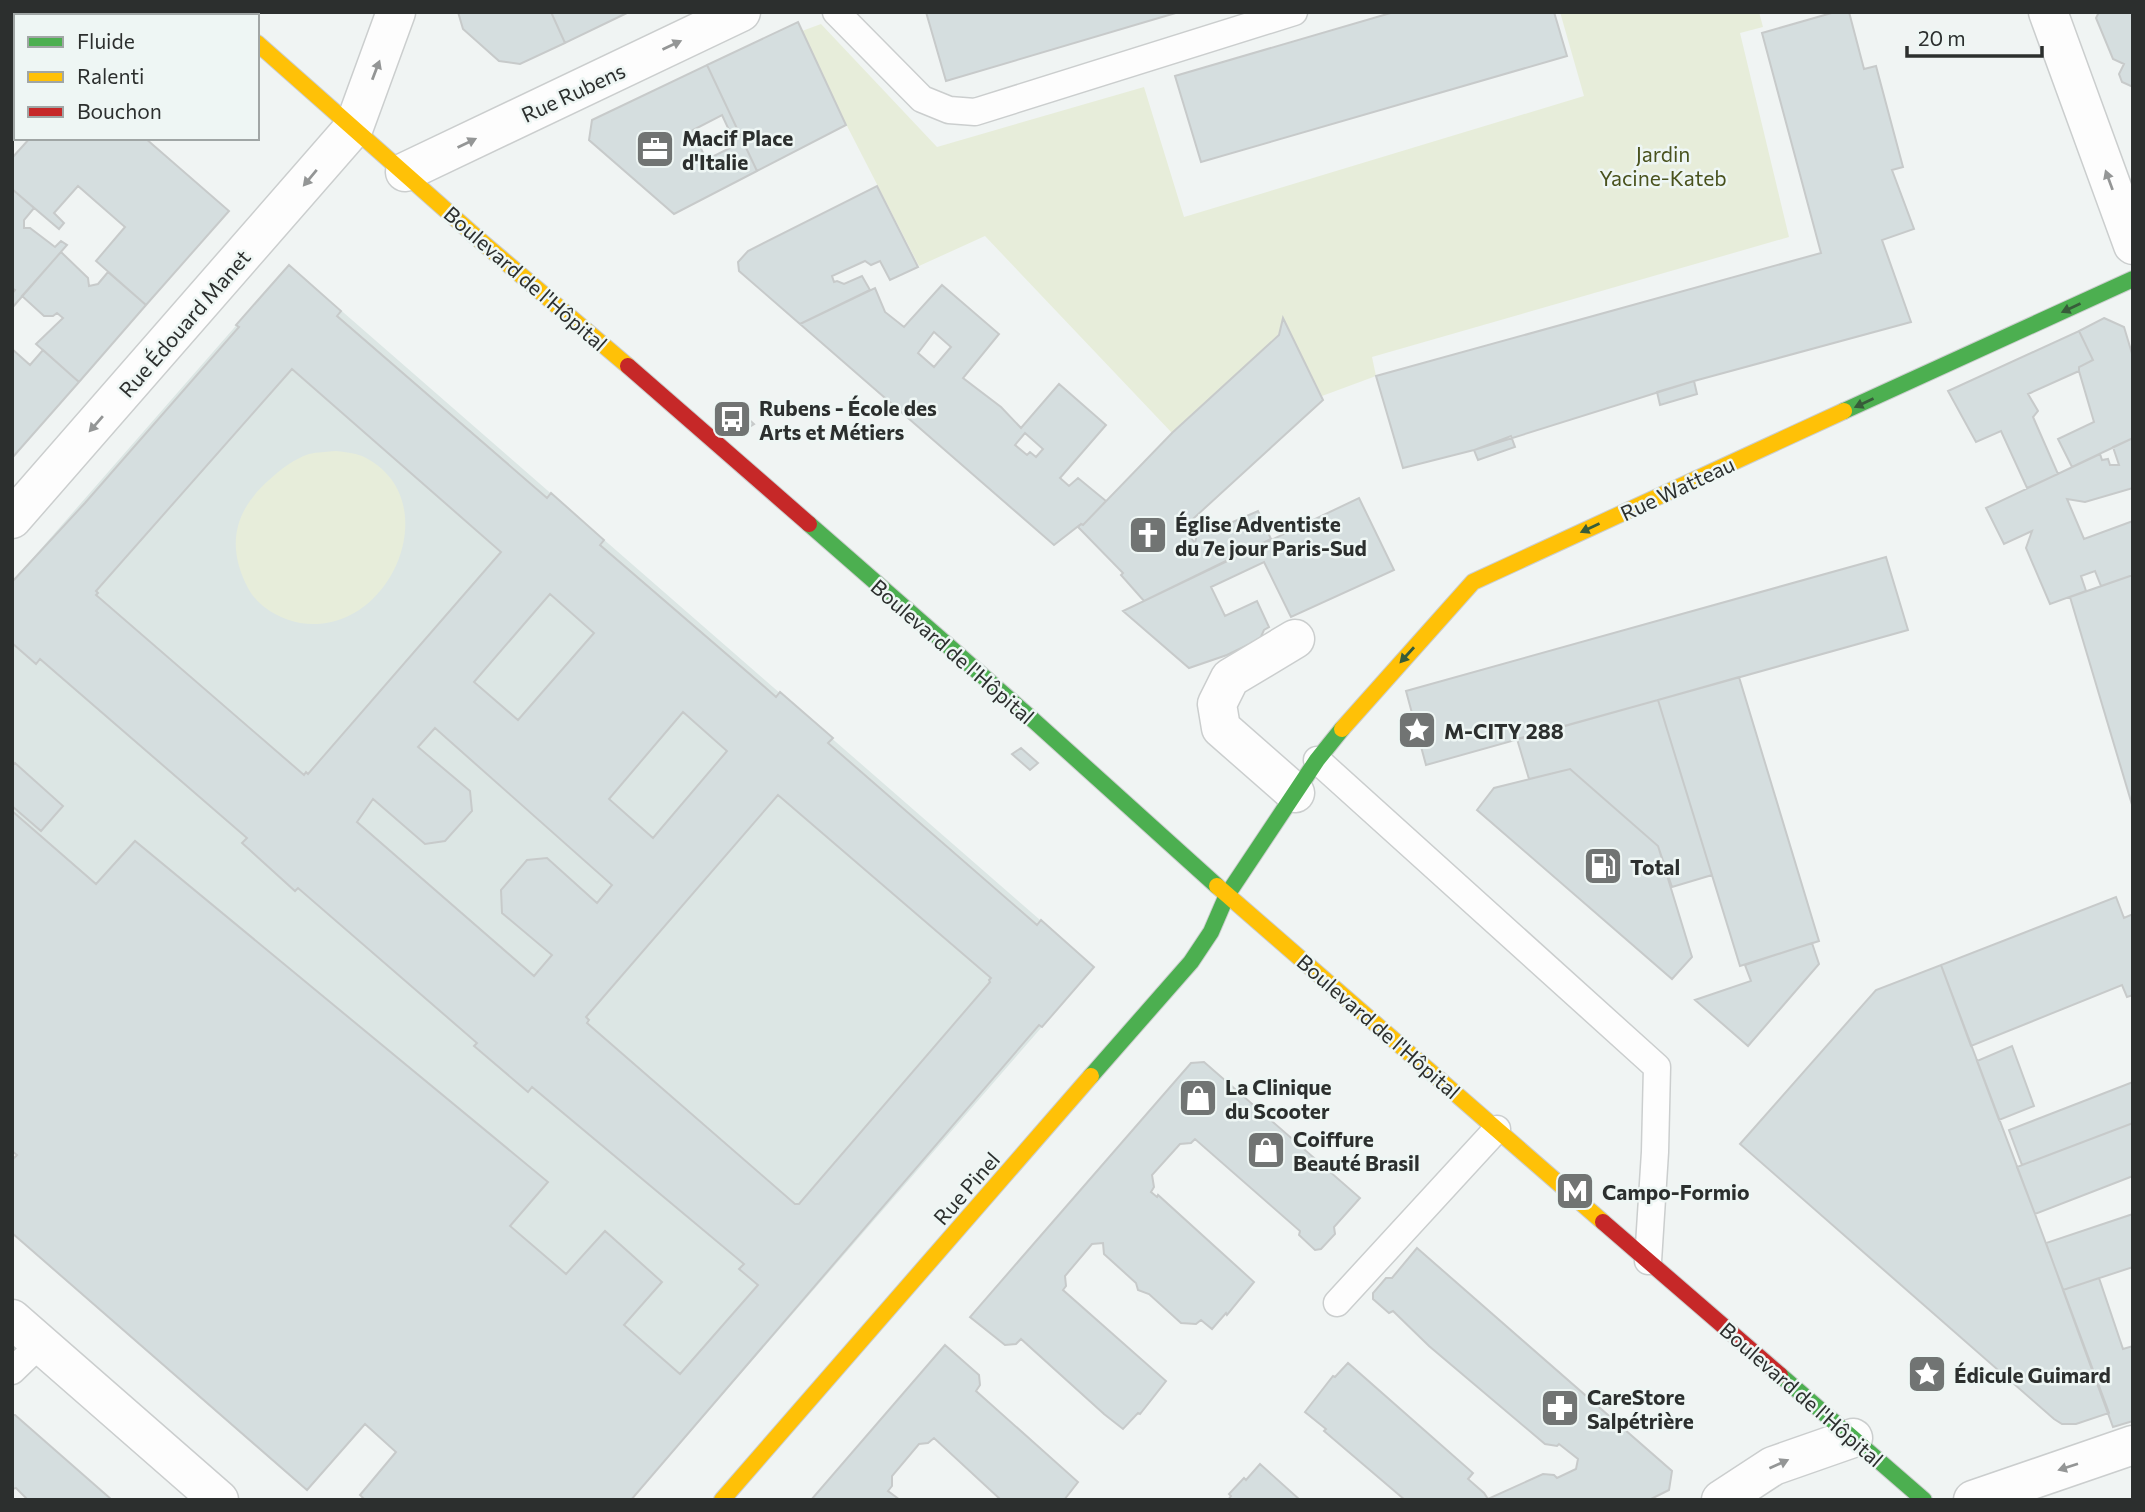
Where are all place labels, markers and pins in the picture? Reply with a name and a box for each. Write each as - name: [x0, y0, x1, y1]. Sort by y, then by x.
- place label: Macif Place d'Italie: [682, 125, 793, 174]
- office icon: Macif Place d'Italie: [634, 128, 676, 170]
- place label: Rubens - École des Arts et Métiers: [759, 395, 937, 444]
- bus stop icon: Rubens - École des Arts et Métiers: [711, 398, 753, 440]
- place label: Église Adventiste du 7e jour Paris-Sud: [1175, 511, 1367, 560]
- church icon: Église Adventiste du 7e jour Paris-Sud: [1127, 514, 1169, 556]
- place icon: M-CITY 288: [1396, 709, 1438, 751]
- place label: M-CITY 288: [1444, 718, 1564, 743]
- fuel station icon: Total: [1582, 845, 1624, 887]
- place label: Total: [1630, 854, 1680, 879]
- place label: La Clinique du Scooter: [1225, 1074, 1332, 1123]
- shop icon: La Clinique du Scooter: [1177, 1077, 1219, 1119]
- place label: Coiffure Beauté Brasil: [1293, 1126, 1420, 1175]
- shop icon: Coiffure Beauté Brasil: [1245, 1129, 1287, 1171]
- metro station icon: Campo-Formio: [1554, 1170, 1596, 1212]
- place label: Campo-Formio: [1602, 1179, 1749, 1204]
- place icon: Édicule Guimard: [1906, 1353, 1948, 1395]
- place label: Édicule Guimard: [1954, 1362, 2111, 1387]
- place label: CareStore Salpétrière: [1587, 1384, 1694, 1433]
- pharmacy icon: CareStore Salpétrière: [1539, 1387, 1581, 1429]

